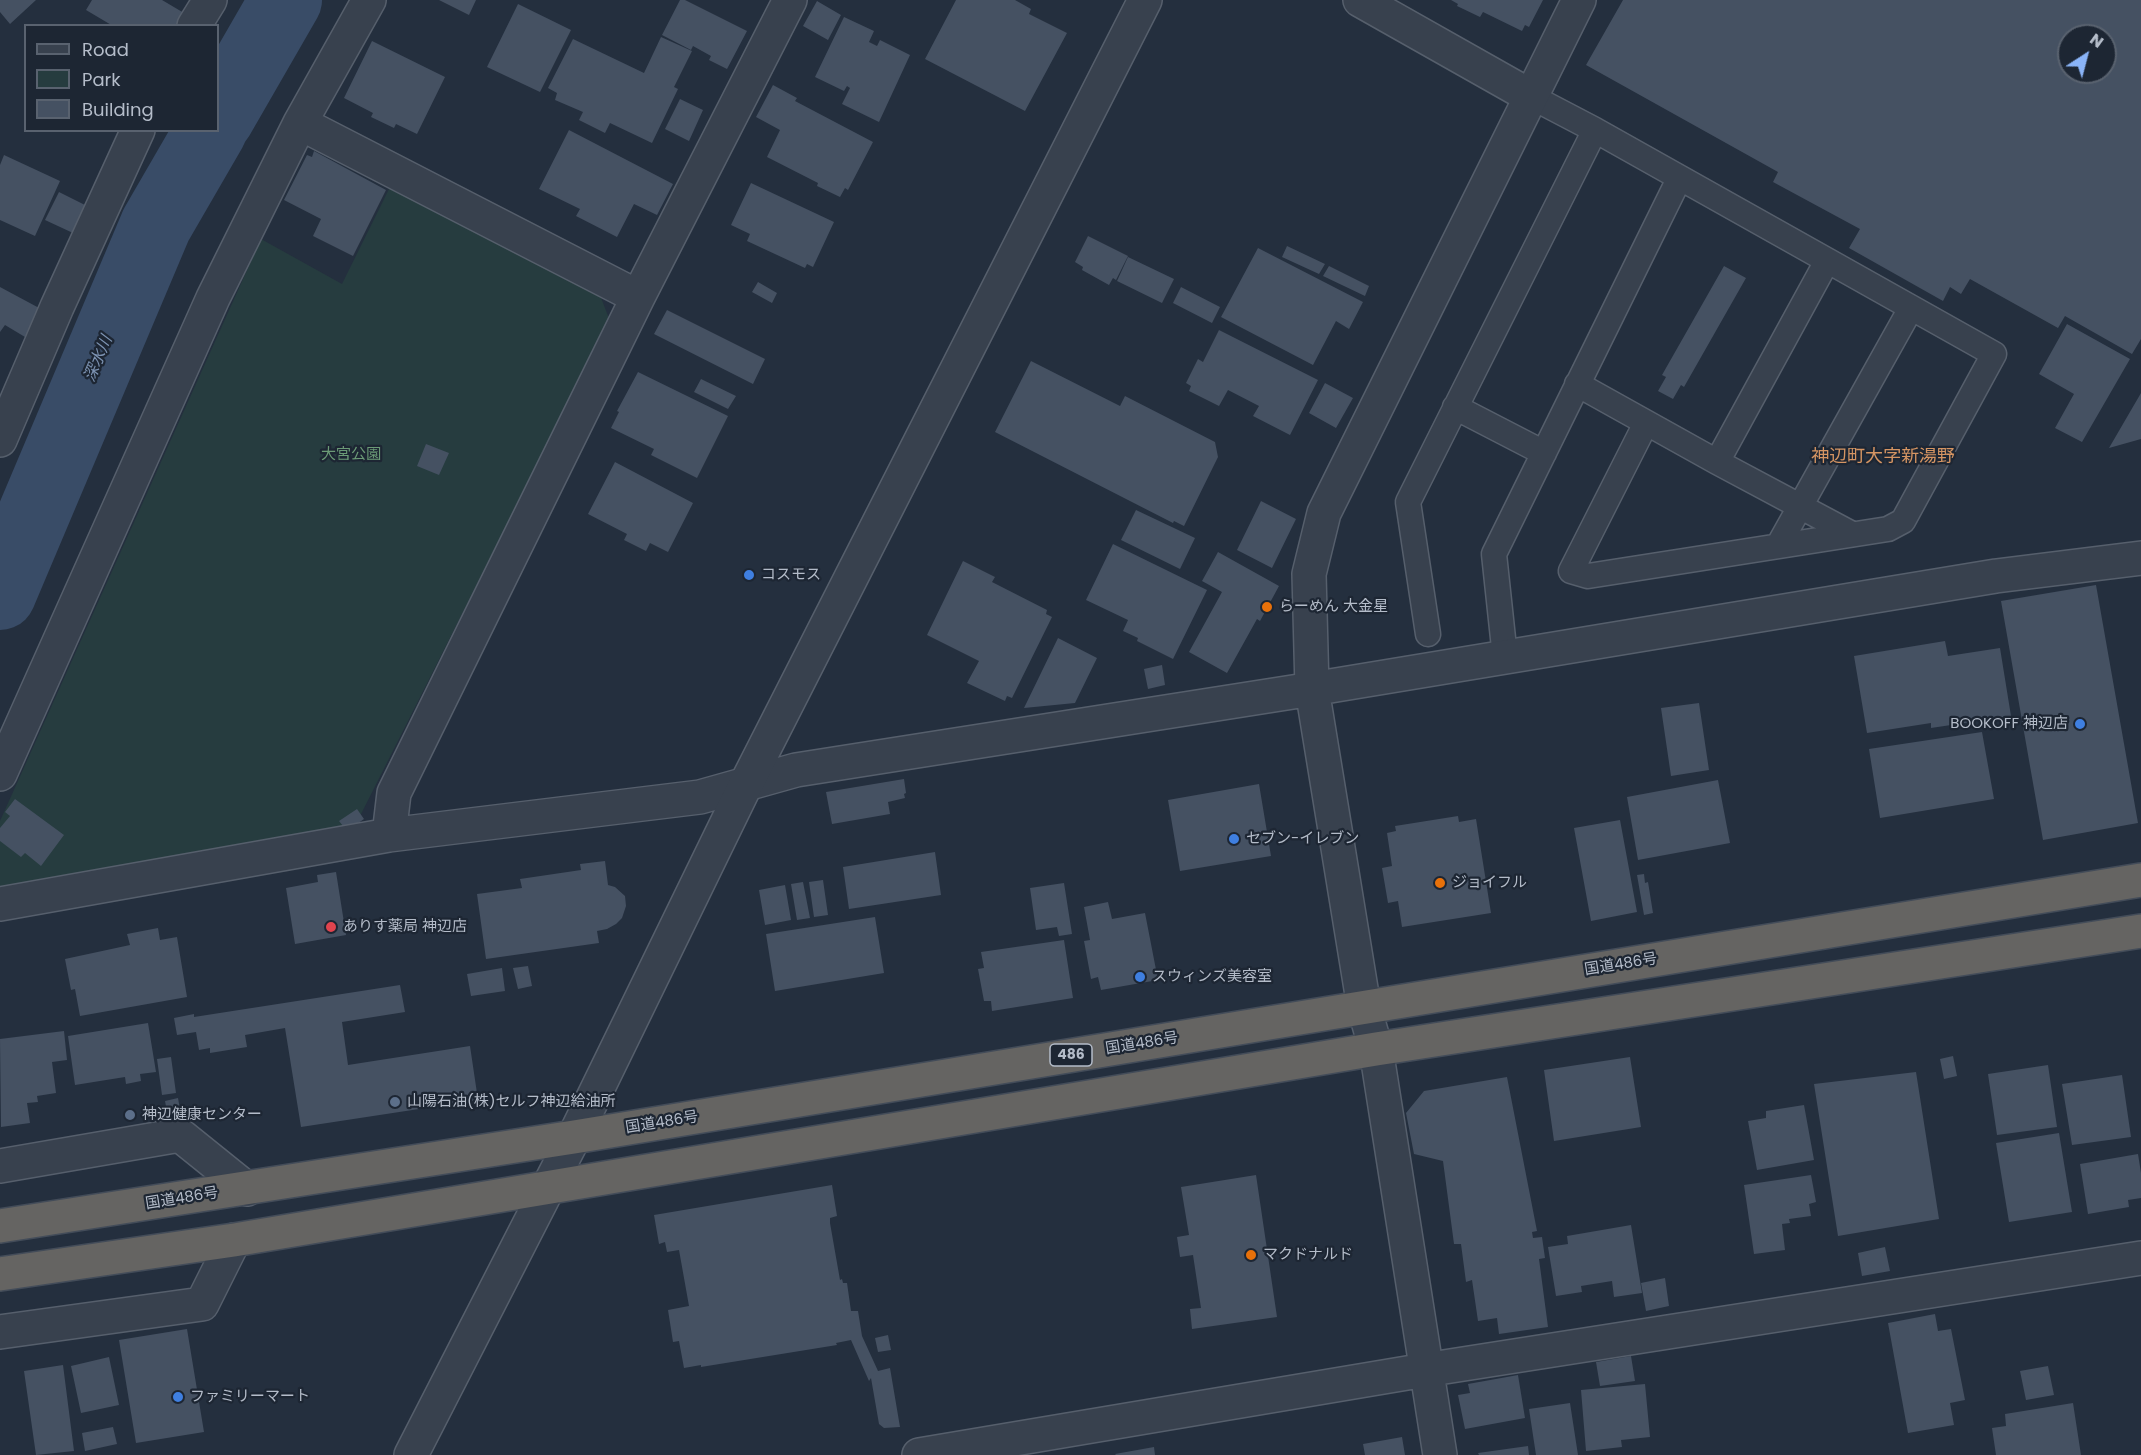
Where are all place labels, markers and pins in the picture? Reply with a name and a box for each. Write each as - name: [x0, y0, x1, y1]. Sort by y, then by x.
- place label: コスモス: [761, 566, 821, 584]
- marker: コスモス: [742, 568, 756, 582]
- place label: らーめん 大金星: [1279, 598, 1388, 616]
- marker: らーめん 大金星: [1260, 600, 1274, 614]
- place label: BOOKOFF 神辺店: [1950, 715, 2068, 733]
- marker: BOOKOFF 神辺店: [2073, 717, 2087, 731]
- place label: セブン-イレブン: [1246, 830, 1359, 848]
- marker: セブン-イレブン: [1227, 832, 1241, 846]
- place label: ジョイフル: [1452, 874, 1527, 892]
- marker: ジョイフル: [1433, 876, 1447, 890]
- place label: ありす薬局 神辺店: [343, 918, 467, 936]
- marker: ありす薬局 神辺店: [324, 920, 338, 934]
- place label: スウィンズ美容室: [1152, 968, 1272, 986]
- marker: スウィンズ美容室: [1133, 970, 1147, 984]
- place label: 山陽石油(株)セルフ神辺給油所: [407, 1093, 616, 1111]
- marker: 山陽石油(株)セルフ神辺給油所: [388, 1095, 402, 1109]
- place label: 神辺健康センター: [142, 1106, 262, 1124]
- marker: 神辺健康センター: [123, 1108, 137, 1122]
- place label: マクドナルド: [1263, 1246, 1353, 1264]
- marker: マクドナルド: [1244, 1248, 1258, 1262]
- place label: ファミリーマート: [190, 1388, 310, 1406]
- marker: ファミリーマート: [171, 1390, 185, 1404]

